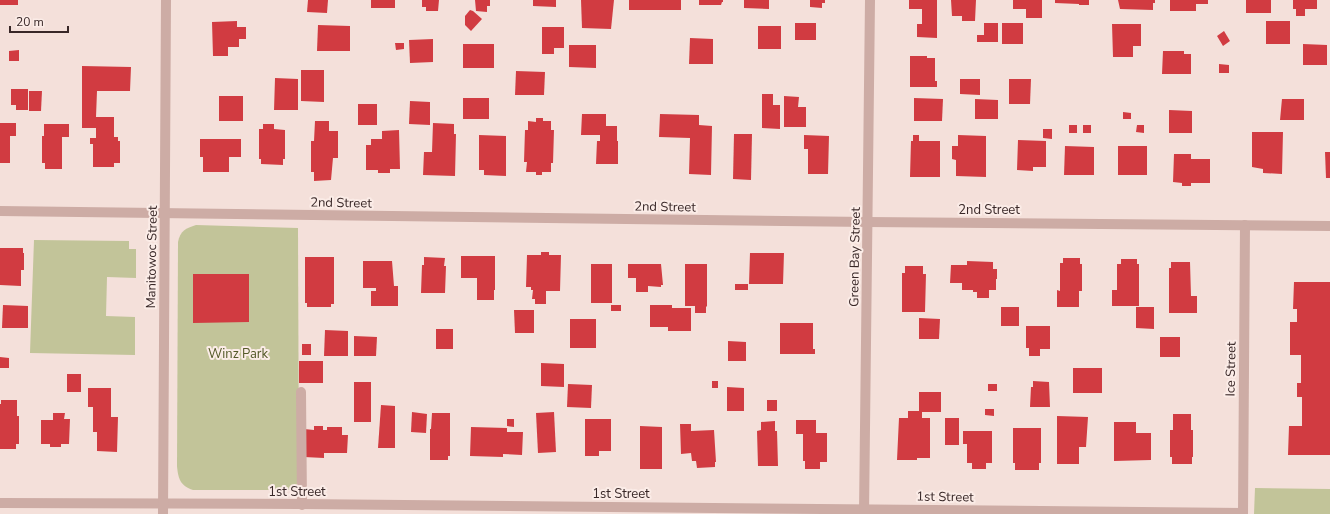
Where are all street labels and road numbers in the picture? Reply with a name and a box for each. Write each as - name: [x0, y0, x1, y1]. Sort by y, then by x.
- street label: 2nd Street: [310, 193, 372, 213]
- street label: 2nd Street: [634, 197, 696, 217]
- street label: 2nd Street: [958, 201, 1020, 219]
- street label: Manitowoc Street: [142, 205, 162, 309]
- street label: Green Bay Street: [845, 207, 865, 307]
- street label: Ice Street: [1222, 341, 1240, 397]
- street label: 1st Street: [268, 483, 326, 501]
- street label: 1st Street: [592, 485, 650, 503]
- street label: 1st Street: [916, 488, 974, 507]

